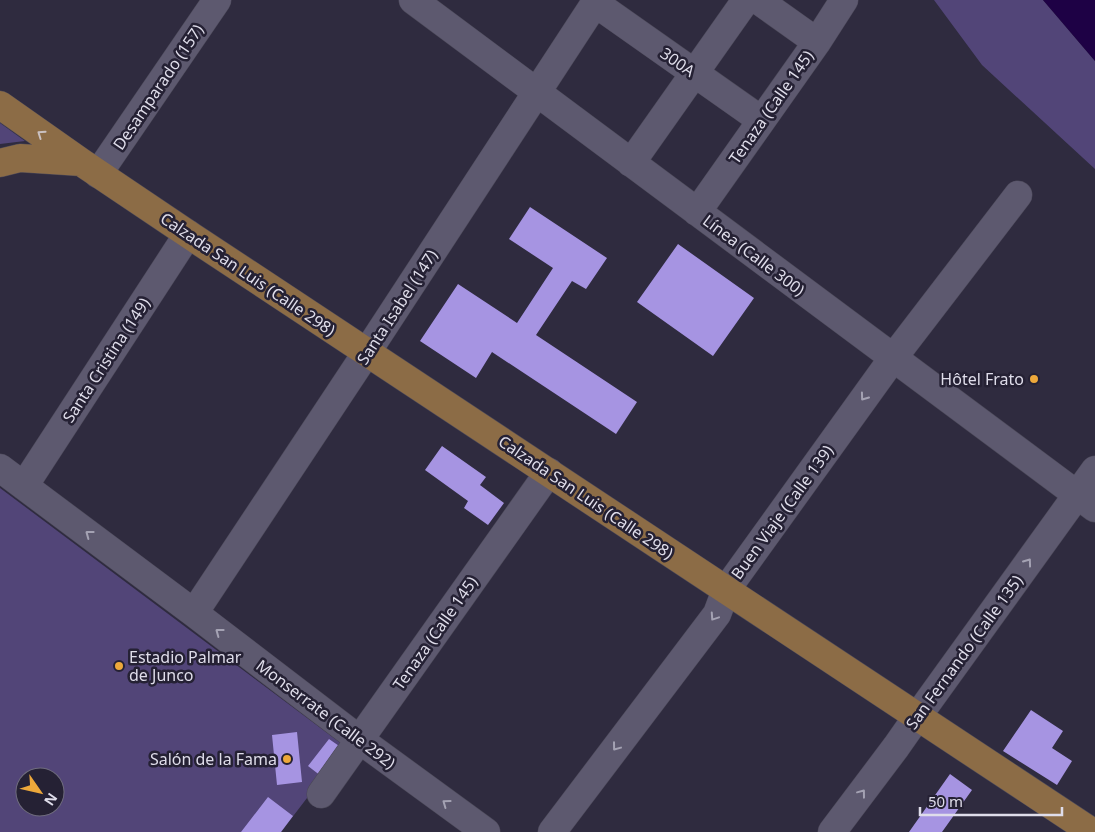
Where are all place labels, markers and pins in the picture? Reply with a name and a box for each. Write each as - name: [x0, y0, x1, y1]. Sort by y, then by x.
- place label: Hôtel Frato: [940, 368, 1024, 390]
- marker: Hôtel Frato: [1028, 373, 1040, 385]
- place label: Estadio Palmar de Junco: [129, 646, 242, 686]
- marker: Estadio Palmar de Junco: [113, 660, 125, 672]
- place label: Salón de la Fama: [150, 748, 277, 770]
- marker: Salón de la Fama: [281, 753, 293, 765]

